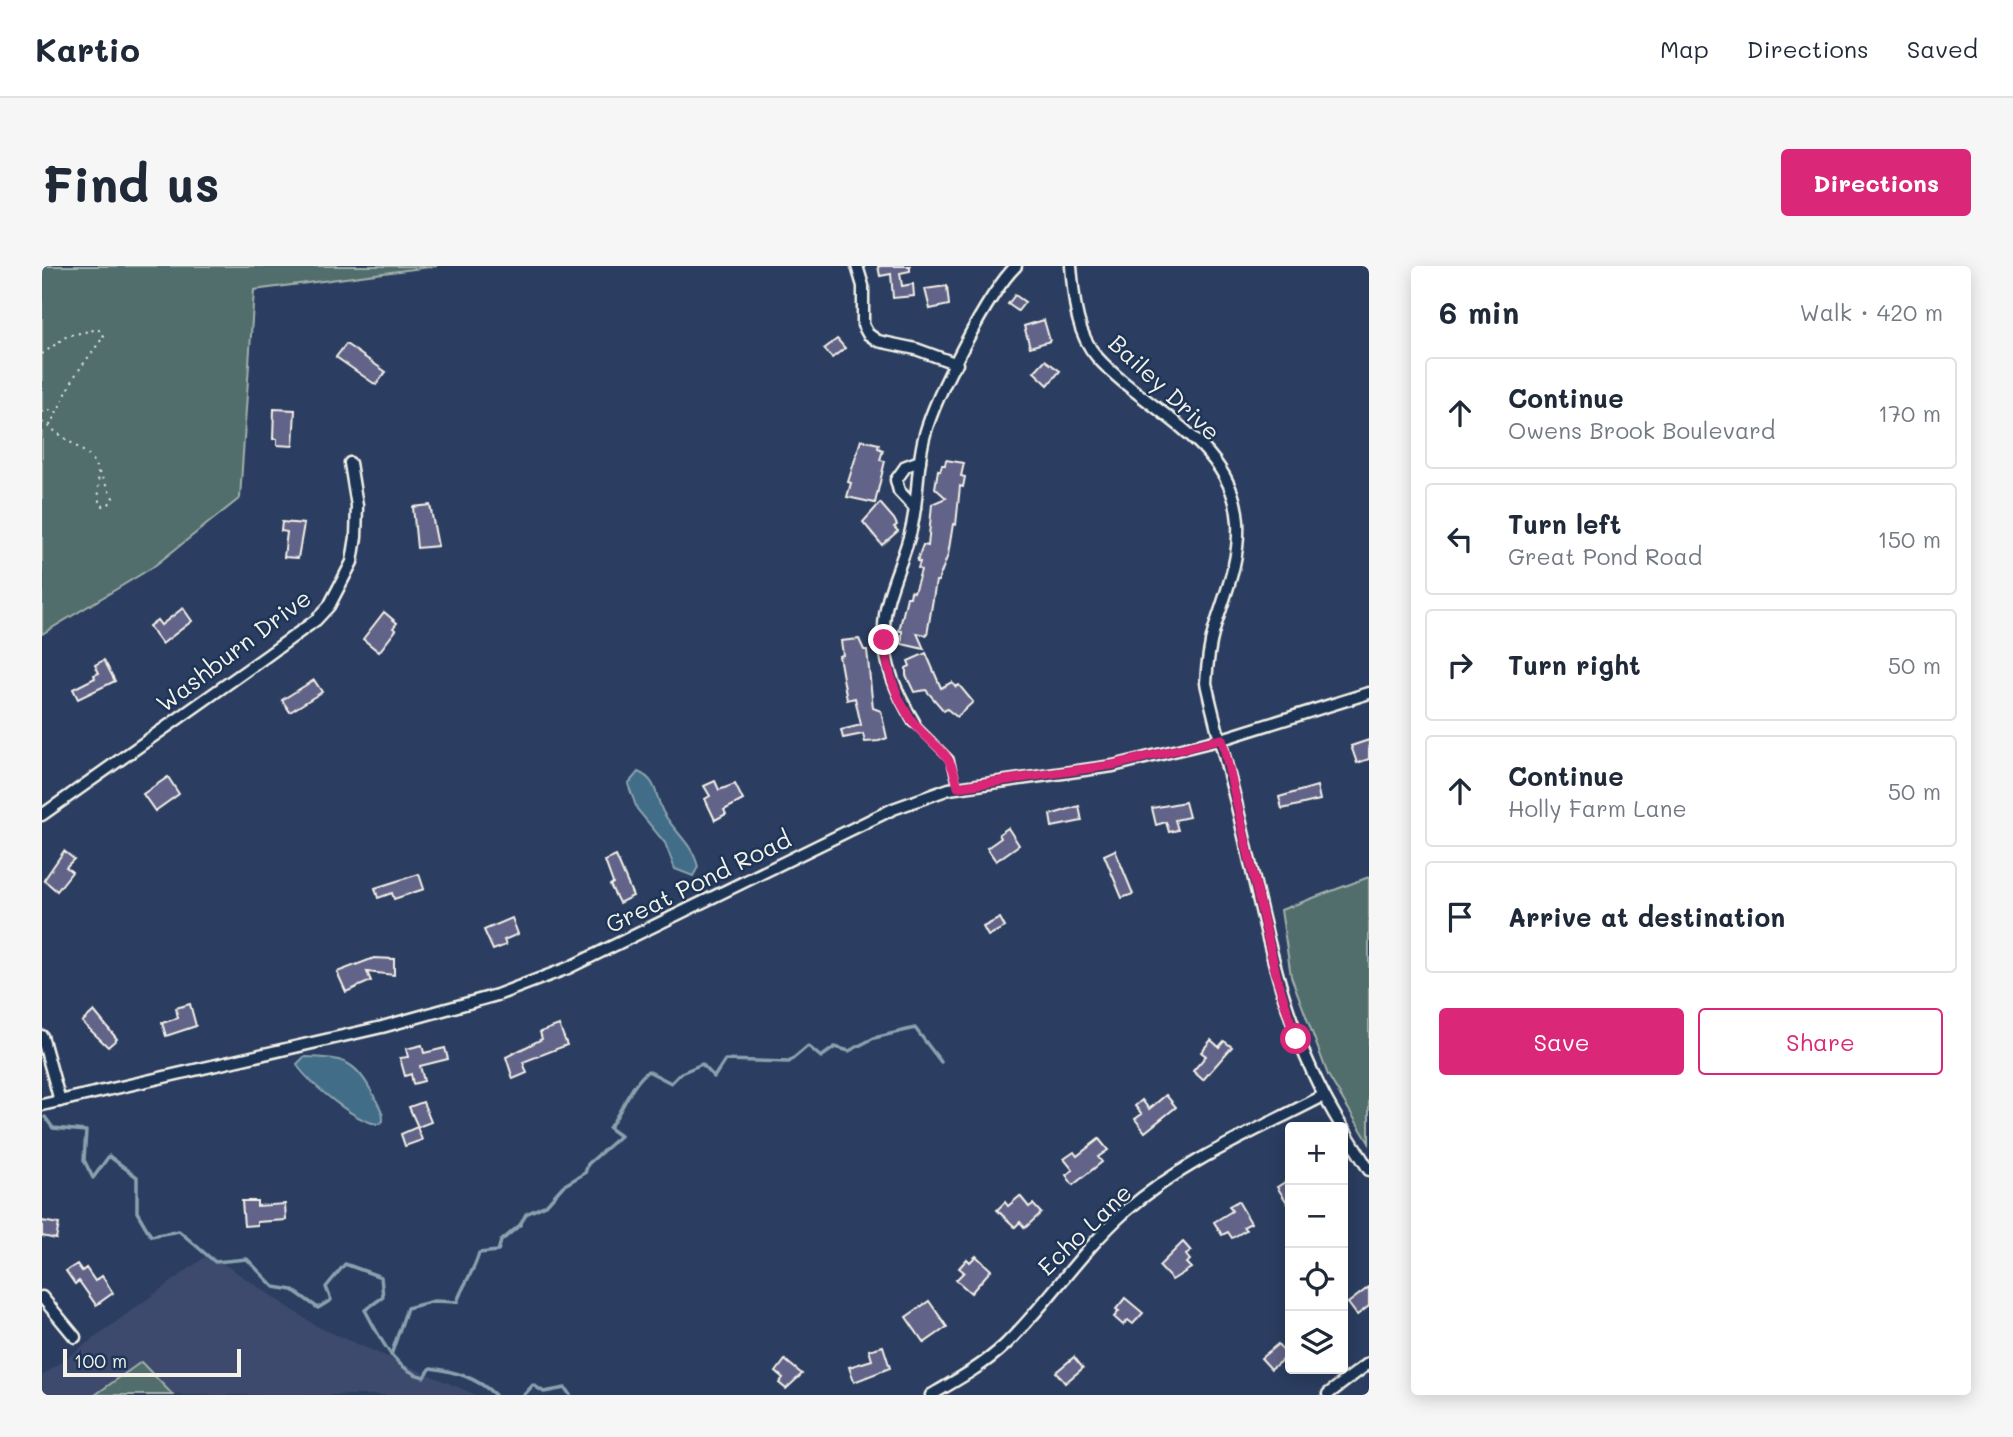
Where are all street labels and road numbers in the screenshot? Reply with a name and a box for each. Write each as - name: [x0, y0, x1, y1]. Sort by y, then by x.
- street label: Bailey Drive: [1103, 327, 1227, 447]
- street label: Washburn Drive: [149, 582, 317, 718]
- street label: Great Pond Road: [600, 823, 796, 939]
- street label: Echo Lane: [1030, 1177, 1138, 1281]

